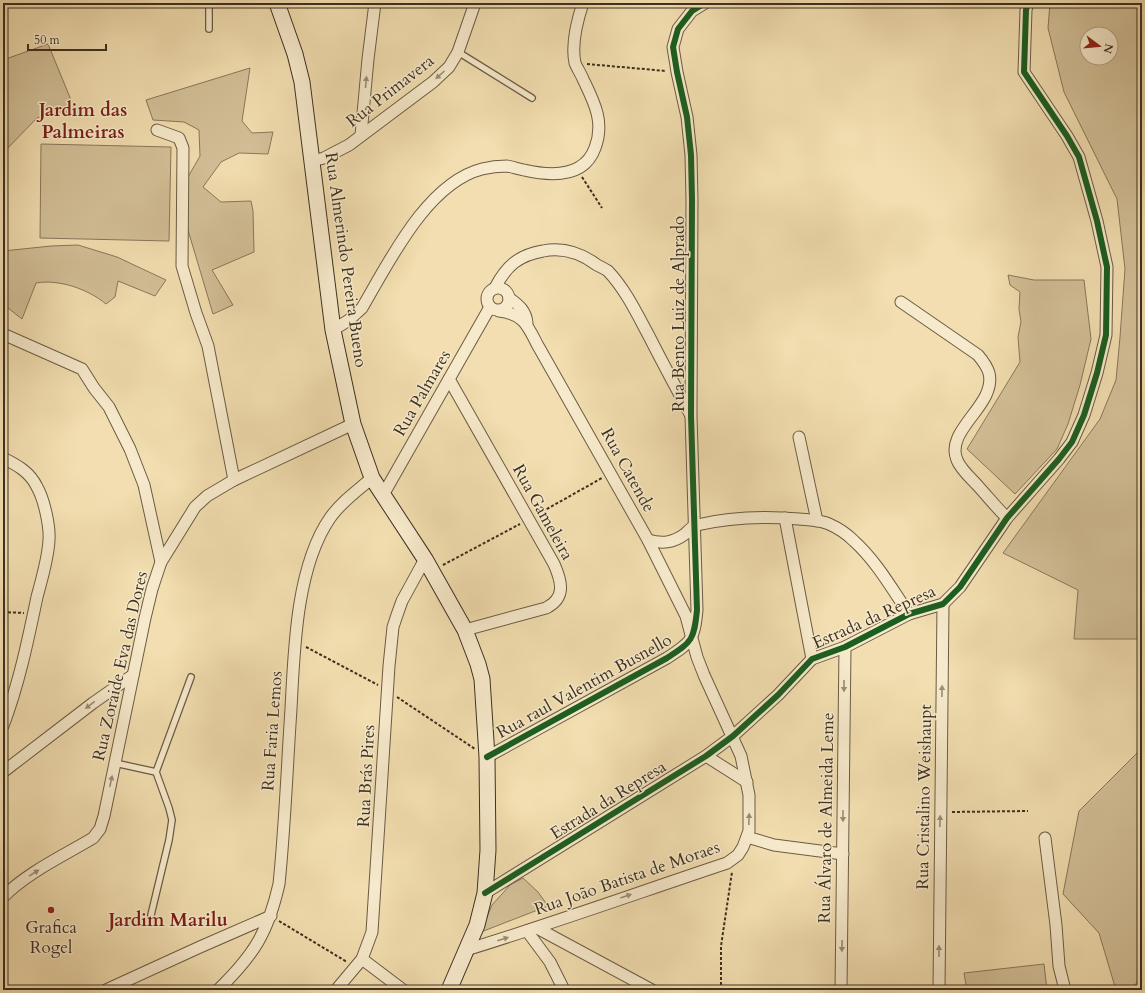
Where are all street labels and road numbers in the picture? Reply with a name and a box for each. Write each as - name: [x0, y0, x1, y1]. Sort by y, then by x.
- street label: Rua Primavera: [341, 49, 439, 133]
- street label: Rua Almerindo Pereira Bueno: [320, 151, 372, 369]
- street label: Rua Bento Luiz de Alprado: [667, 216, 690, 412]
- street label: Rua Palmares: [388, 345, 456, 440]
- street label: Rua Catende: [595, 424, 661, 516]
- street label: Rua Gameleira: [507, 460, 579, 565]
- street label: Rua Zoraide Eva das Dores: [87, 568, 153, 763]
- street label: Estrada da Represa: [809, 579, 940, 654]
- street label: Rua raul Valentim Busnello: [492, 628, 676, 744]
- street label: Rua Faria Lemos: [256, 670, 288, 792]
- street label: Rua Cristalino Weishaupt: [911, 704, 937, 890]
- street label: Rua Álvaro de Almeida Leme: [813, 712, 839, 924]
- street label: Rua Brás Pires: [352, 724, 380, 828]
- street label: Estrada da Represa: [546, 755, 671, 845]
- street label: Rua João Batista de Moraes: [531, 835, 723, 921]

